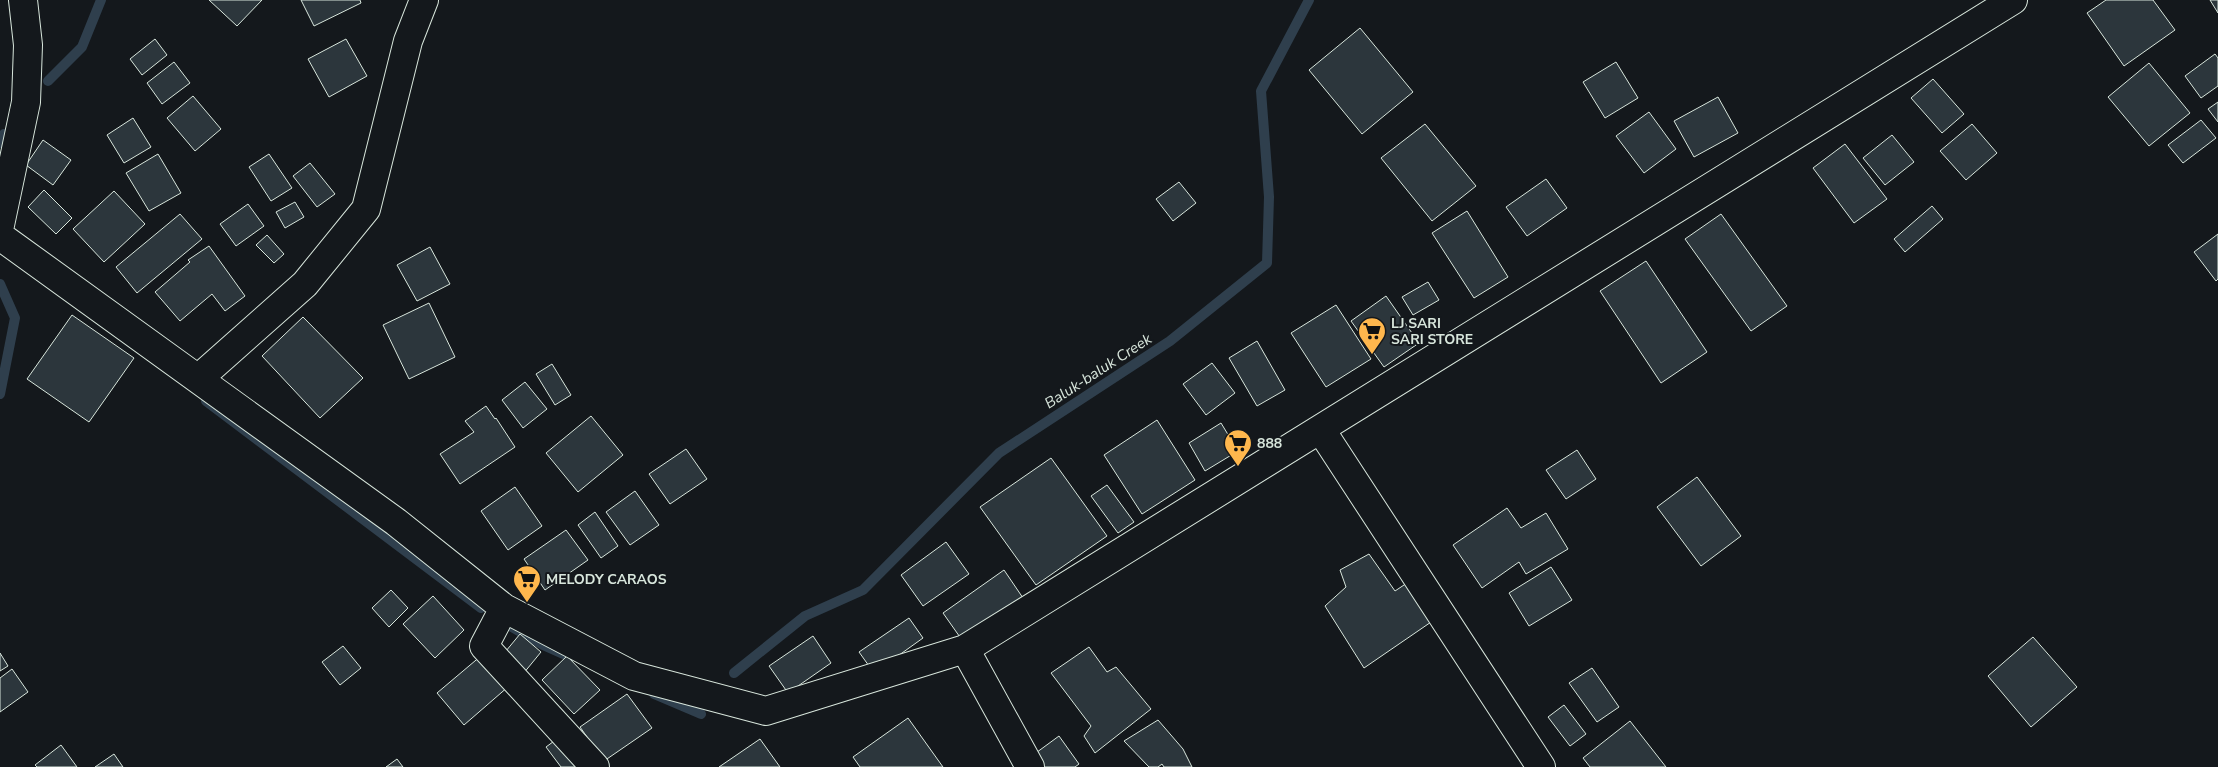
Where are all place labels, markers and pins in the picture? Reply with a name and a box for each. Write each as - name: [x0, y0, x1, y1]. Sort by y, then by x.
- place label: LJ SARI SARI STORE: [1391, 314, 1473, 349]
- supermarket icon: LJ SARI SARI STORE: [1357, 316, 1387, 355]
- supermarket icon: 888: [1223, 428, 1253, 467]
- place label: 888: [1257, 434, 1282, 453]
- supermarket icon: MELODY CARAOS: [512, 564, 542, 603]
- place label: MELODY CARAOS: [546, 570, 667, 589]

